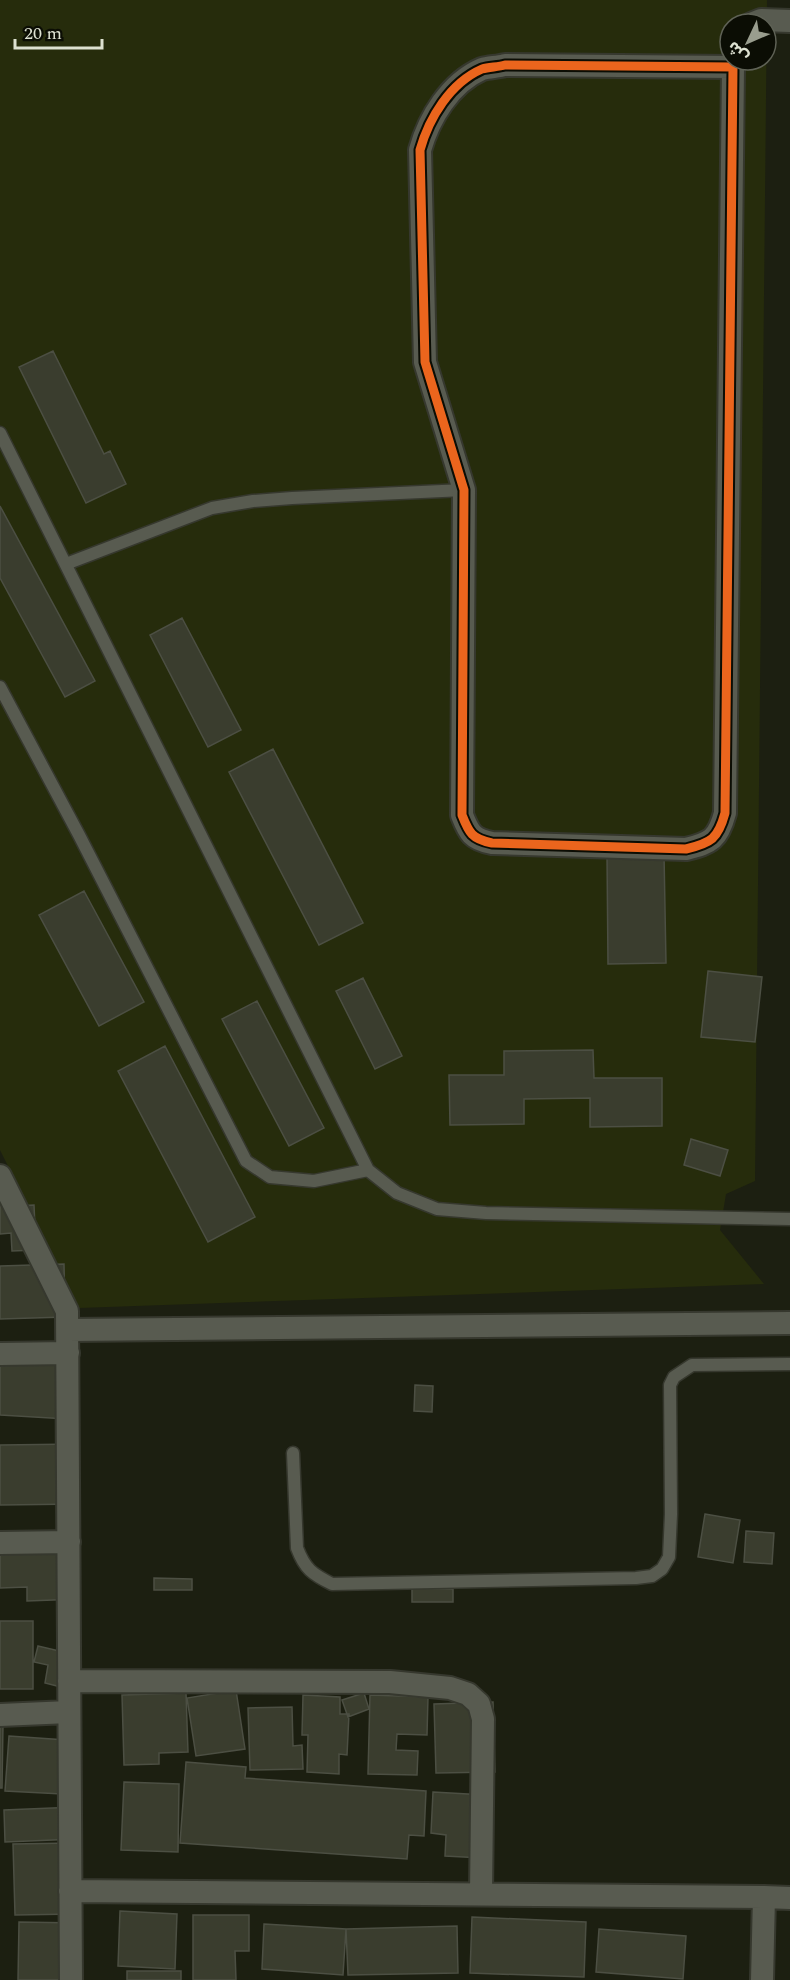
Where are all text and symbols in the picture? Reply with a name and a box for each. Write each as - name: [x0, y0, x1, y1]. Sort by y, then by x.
- scale bar: [15, 12, 102, 50]
- north arrow: [718, 12, 778, 72]
- text: 20 m: [24, 20, 62, 47]
- text: ش: [722, 35, 754, 68]

